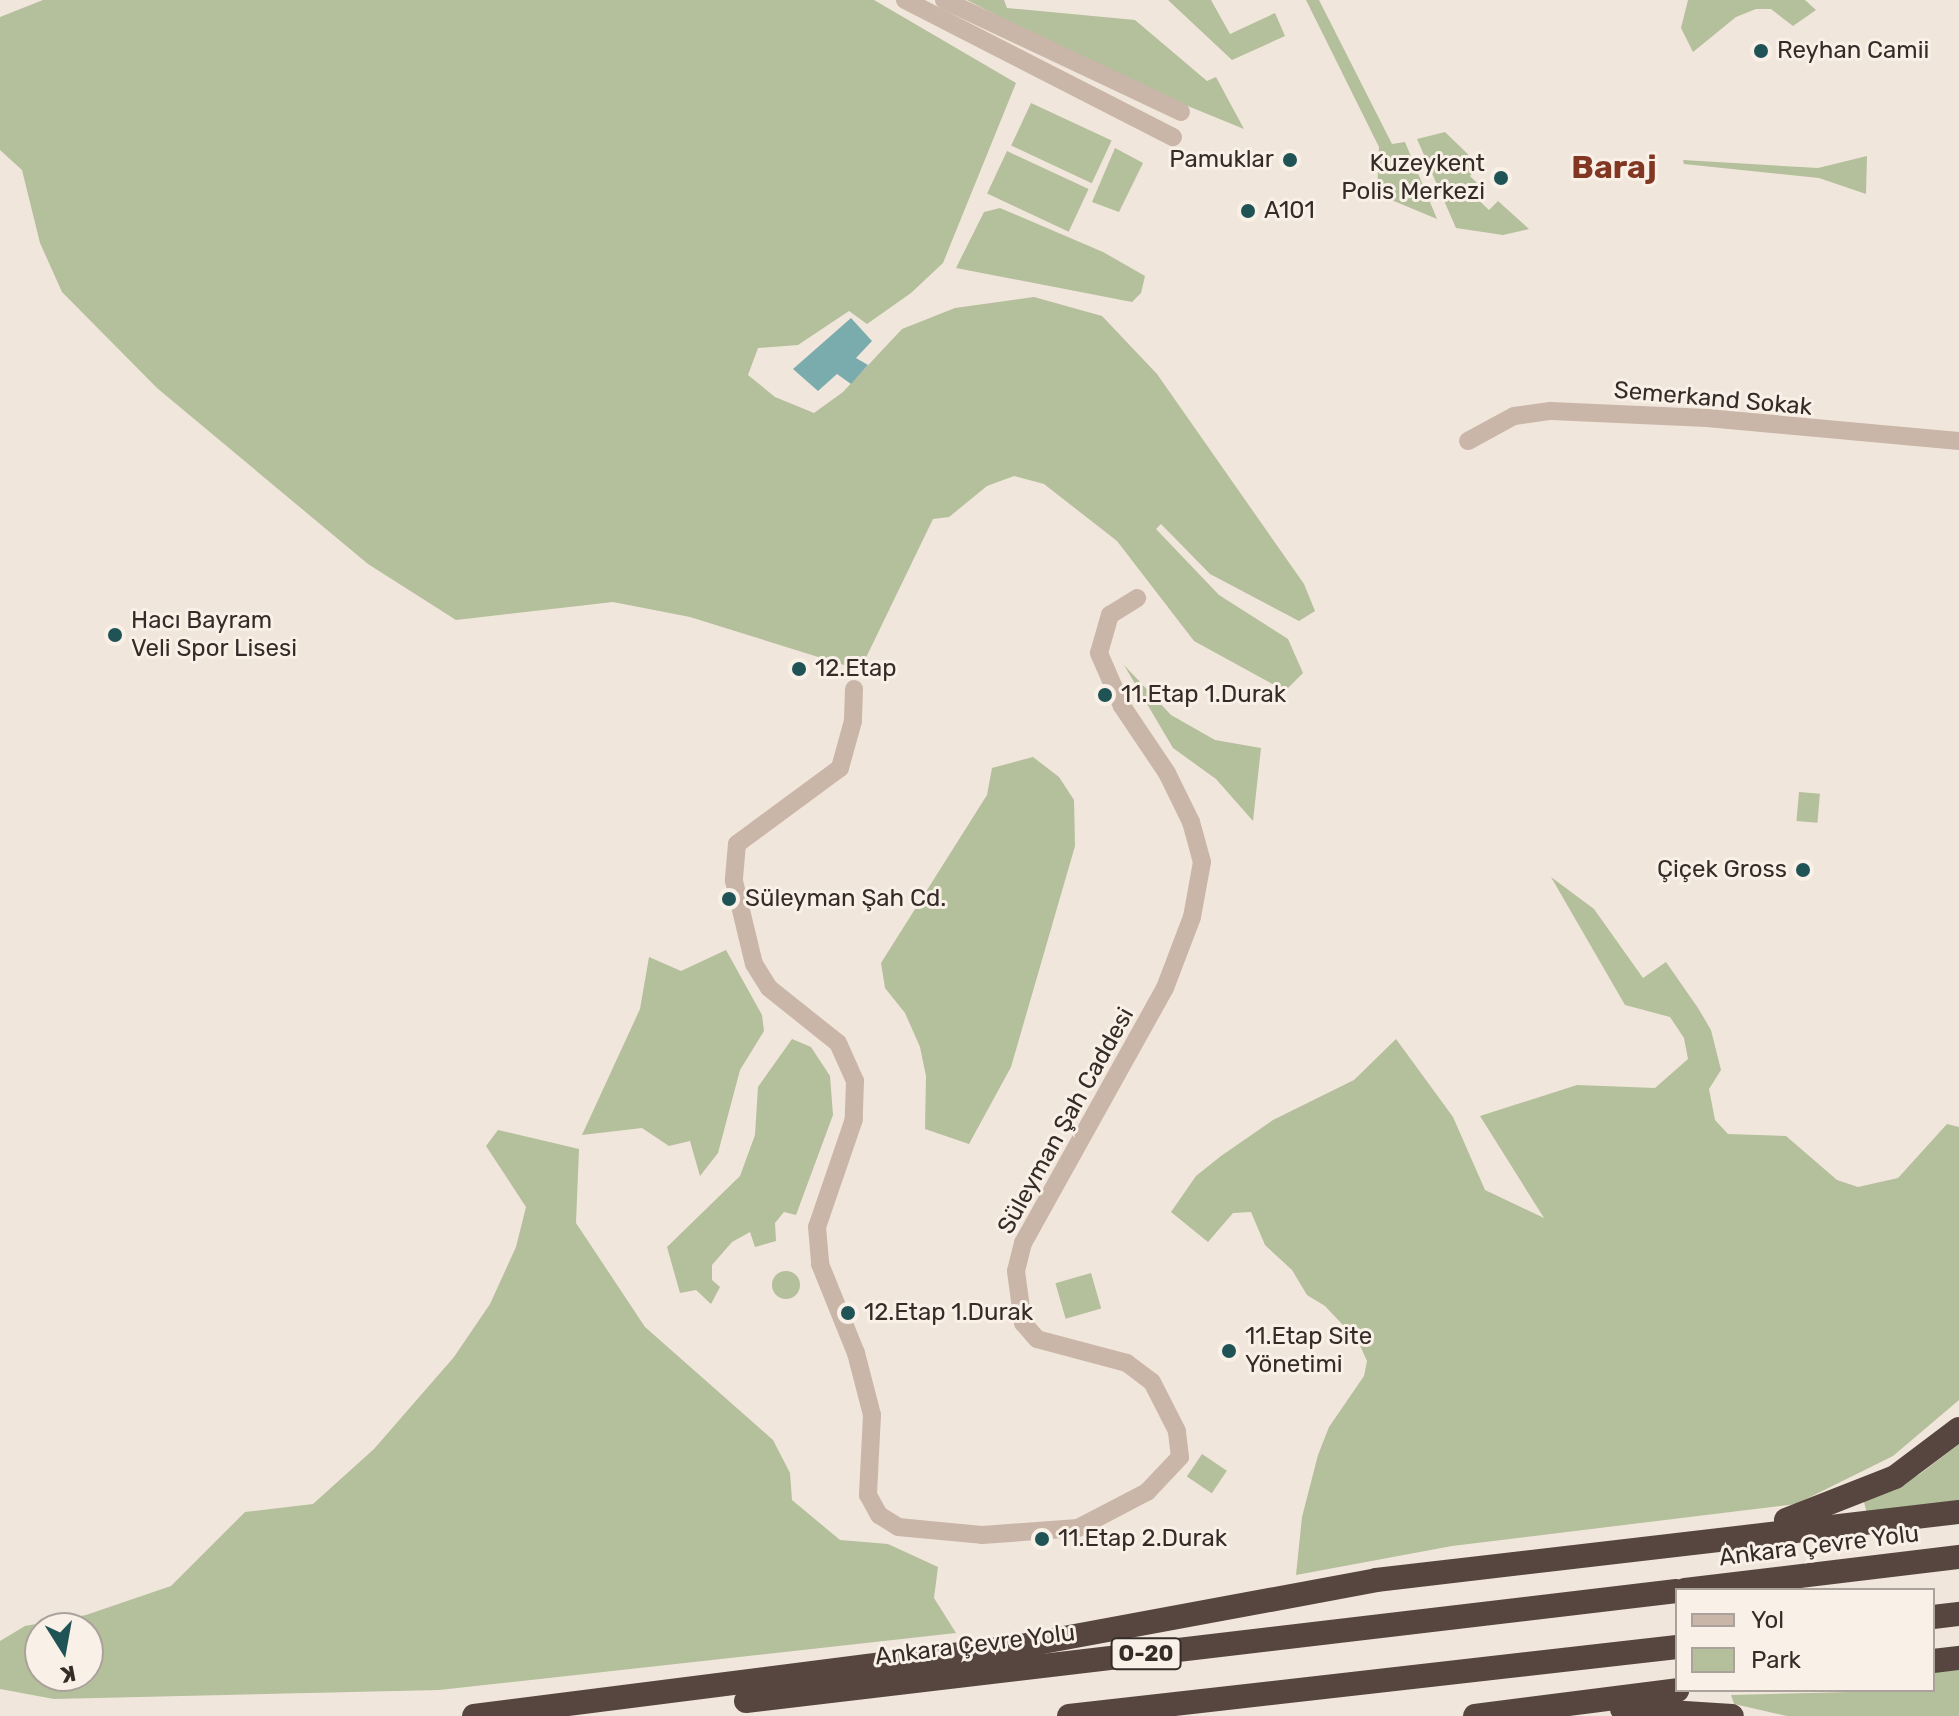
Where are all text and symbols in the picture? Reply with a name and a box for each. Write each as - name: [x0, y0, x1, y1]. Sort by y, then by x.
- place label: Reyhan Camii: [1777, 37, 1929, 65]
- marker: Reyhan Camii: [1752, 42, 1770, 60]
- place label: Pamuklar: [1169, 146, 1274, 174]
- district label: Baraj: [1571, 148, 1657, 186]
- place label: Kuzeykent Polis Merkezi: [1341, 150, 1485, 206]
- marker: Pamuklar: [1281, 151, 1299, 169]
- marker: Kuzeykent Polis Merkezi: [1492, 169, 1510, 187]
- place label: A101: [1264, 197, 1315, 225]
- marker: A101: [1239, 202, 1257, 220]
- street label: Semerkand Sokak: [1613, 376, 1813, 422]
- place label: Hacı Bayram Veli Spor Lisesi: [131, 607, 297, 663]
- marker: Hacı Bayram Veli Spor Lisesi: [106, 626, 124, 644]
- place label: 12.Etap: [815, 655, 896, 683]
- marker: 12.Etap: [790, 660, 808, 678]
- place label: 11.Etap 1.Durak: [1121, 681, 1286, 709]
- marker: 11.Etap 1.Durak: [1096, 686, 1114, 704]
- place label: Çiçek Gross: [1657, 856, 1787, 884]
- marker: Çiçek Gross: [1794, 861, 1812, 879]
- place label: Süleyman Şah Cd.: [745, 885, 946, 913]
- marker: Süleyman Şah Cd.: [720, 890, 738, 908]
- street label: Süleyman Şah Caddesi: [992, 1003, 1140, 1239]
- place label: 12.Etap 1.Durak: [864, 1299, 1033, 1327]
- marker: 12.Etap 1.Durak: [839, 1304, 857, 1322]
- place label: 11.Etap Site Yönetimi: [1245, 1323, 1372, 1379]
- marker: 11.Etap Site Yönetimi: [1220, 1342, 1238, 1360]
- street label: Ankara Çevre Yolu: [1717, 1519, 1921, 1573]
- place label: 11.Etap 2.Durak: [1058, 1525, 1227, 1553]
- marker: 11.Etap 2.Durak: [1033, 1530, 1051, 1548]
- legend: [1675, 1588, 1935, 1692]
- text: Yol: [1751, 1606, 1784, 1634]
- north arrow: [24, 1612, 104, 1692]
- street label: Ankara Çevre Yolu: [873, 1618, 1077, 1672]
- road number: O-20: [1110, 1636, 1182, 1672]
- text: Park: [1751, 1646, 1801, 1674]
- text: K: [59, 1659, 78, 1689]

